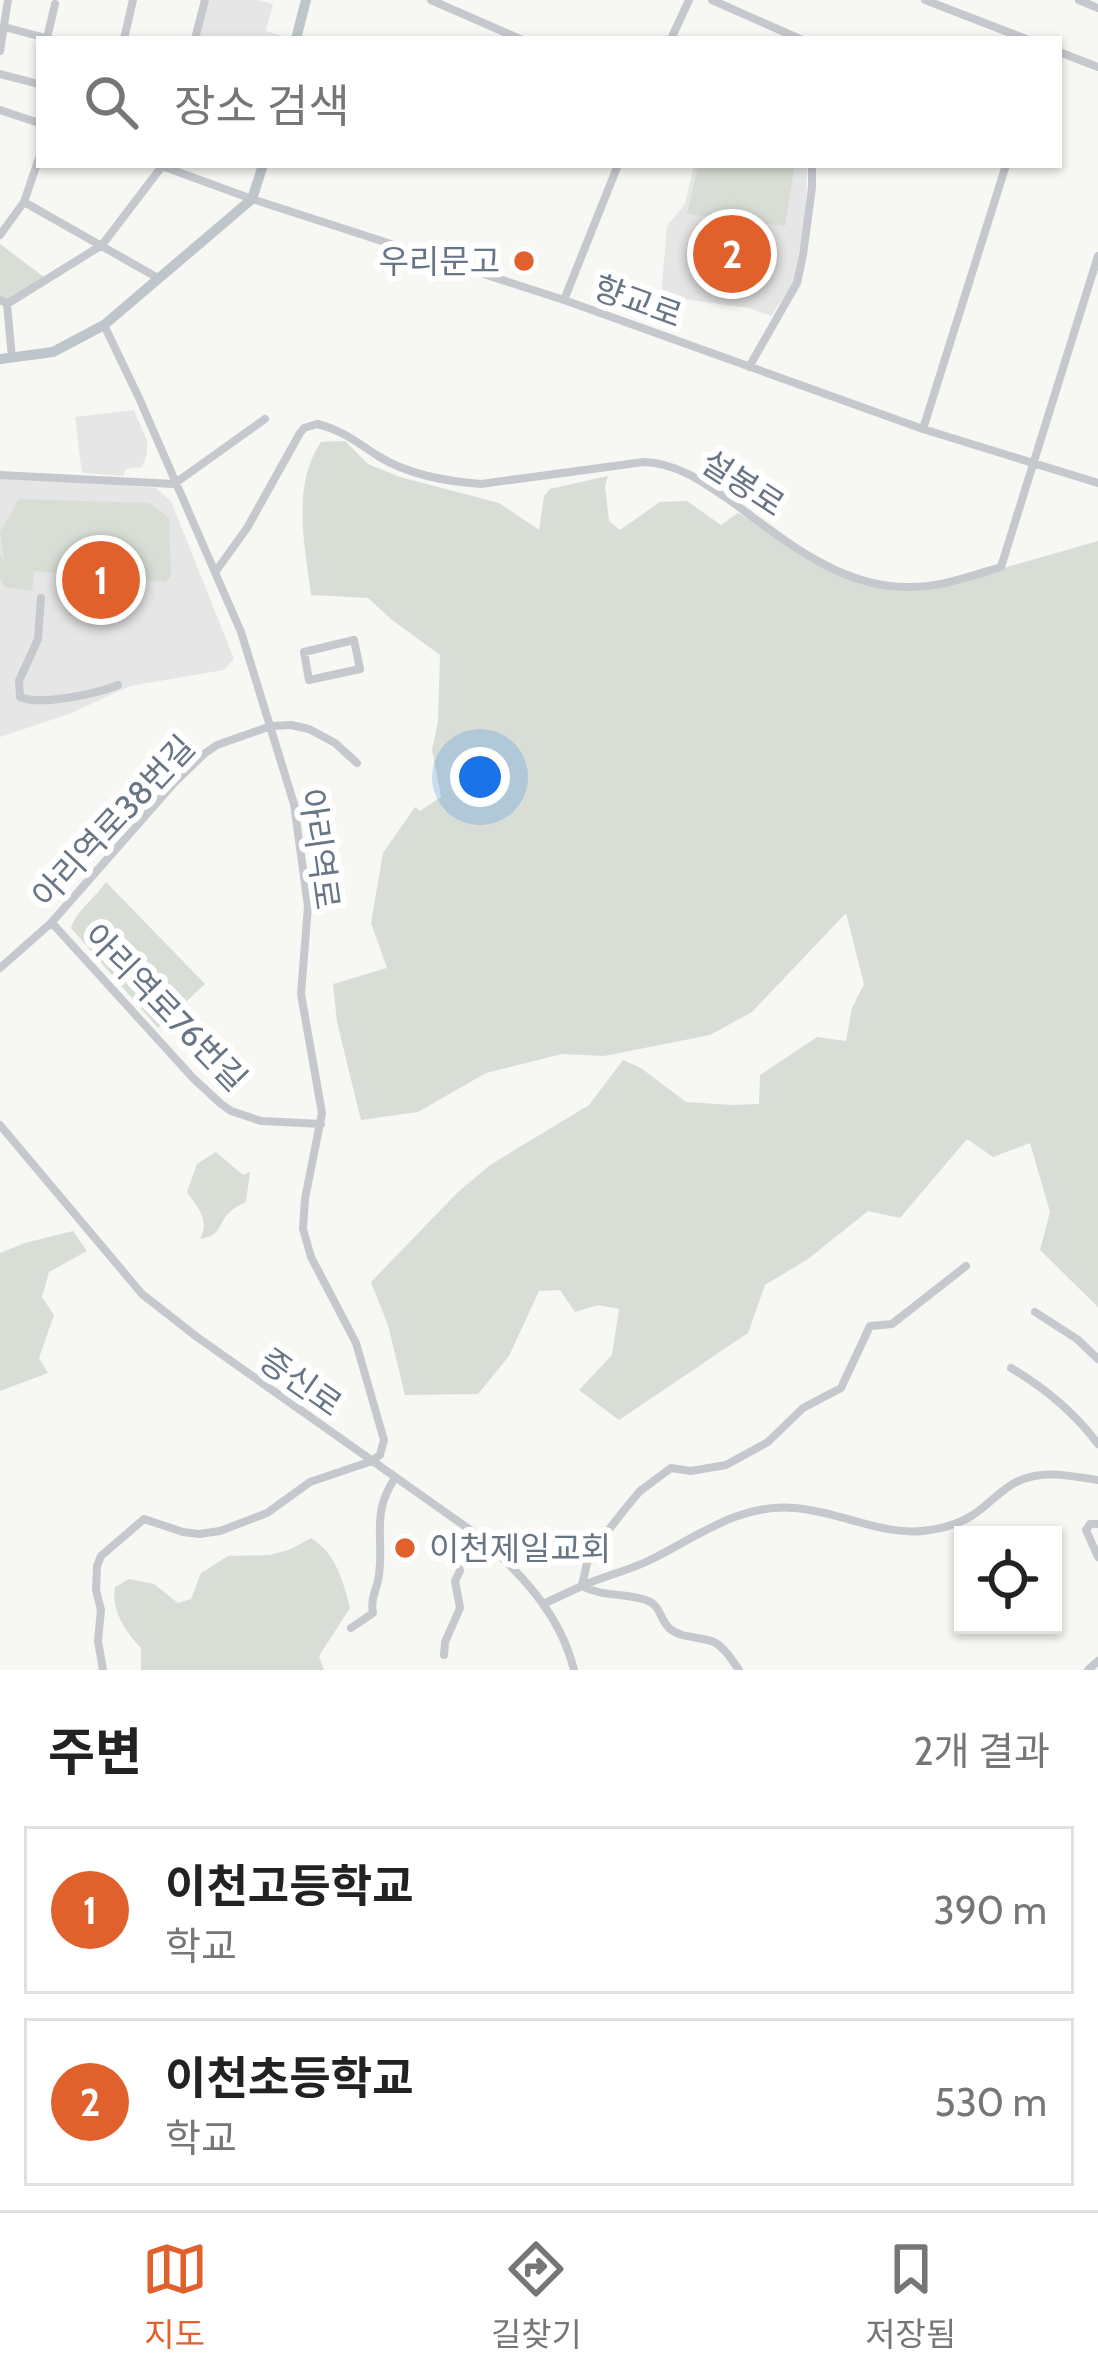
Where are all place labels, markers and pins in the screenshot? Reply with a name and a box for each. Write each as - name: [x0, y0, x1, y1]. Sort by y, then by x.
- pin: 2: [693, 209, 771, 299]
- place label: 우리문고: [379, 241, 500, 281]
- marker: 우리문고: [511, 248, 537, 274]
- pin: 1: [62, 535, 140, 625]
- place label: 이천제일교회: [429, 1528, 611, 1568]
- marker: 이천제일교회: [392, 1535, 418, 1561]

